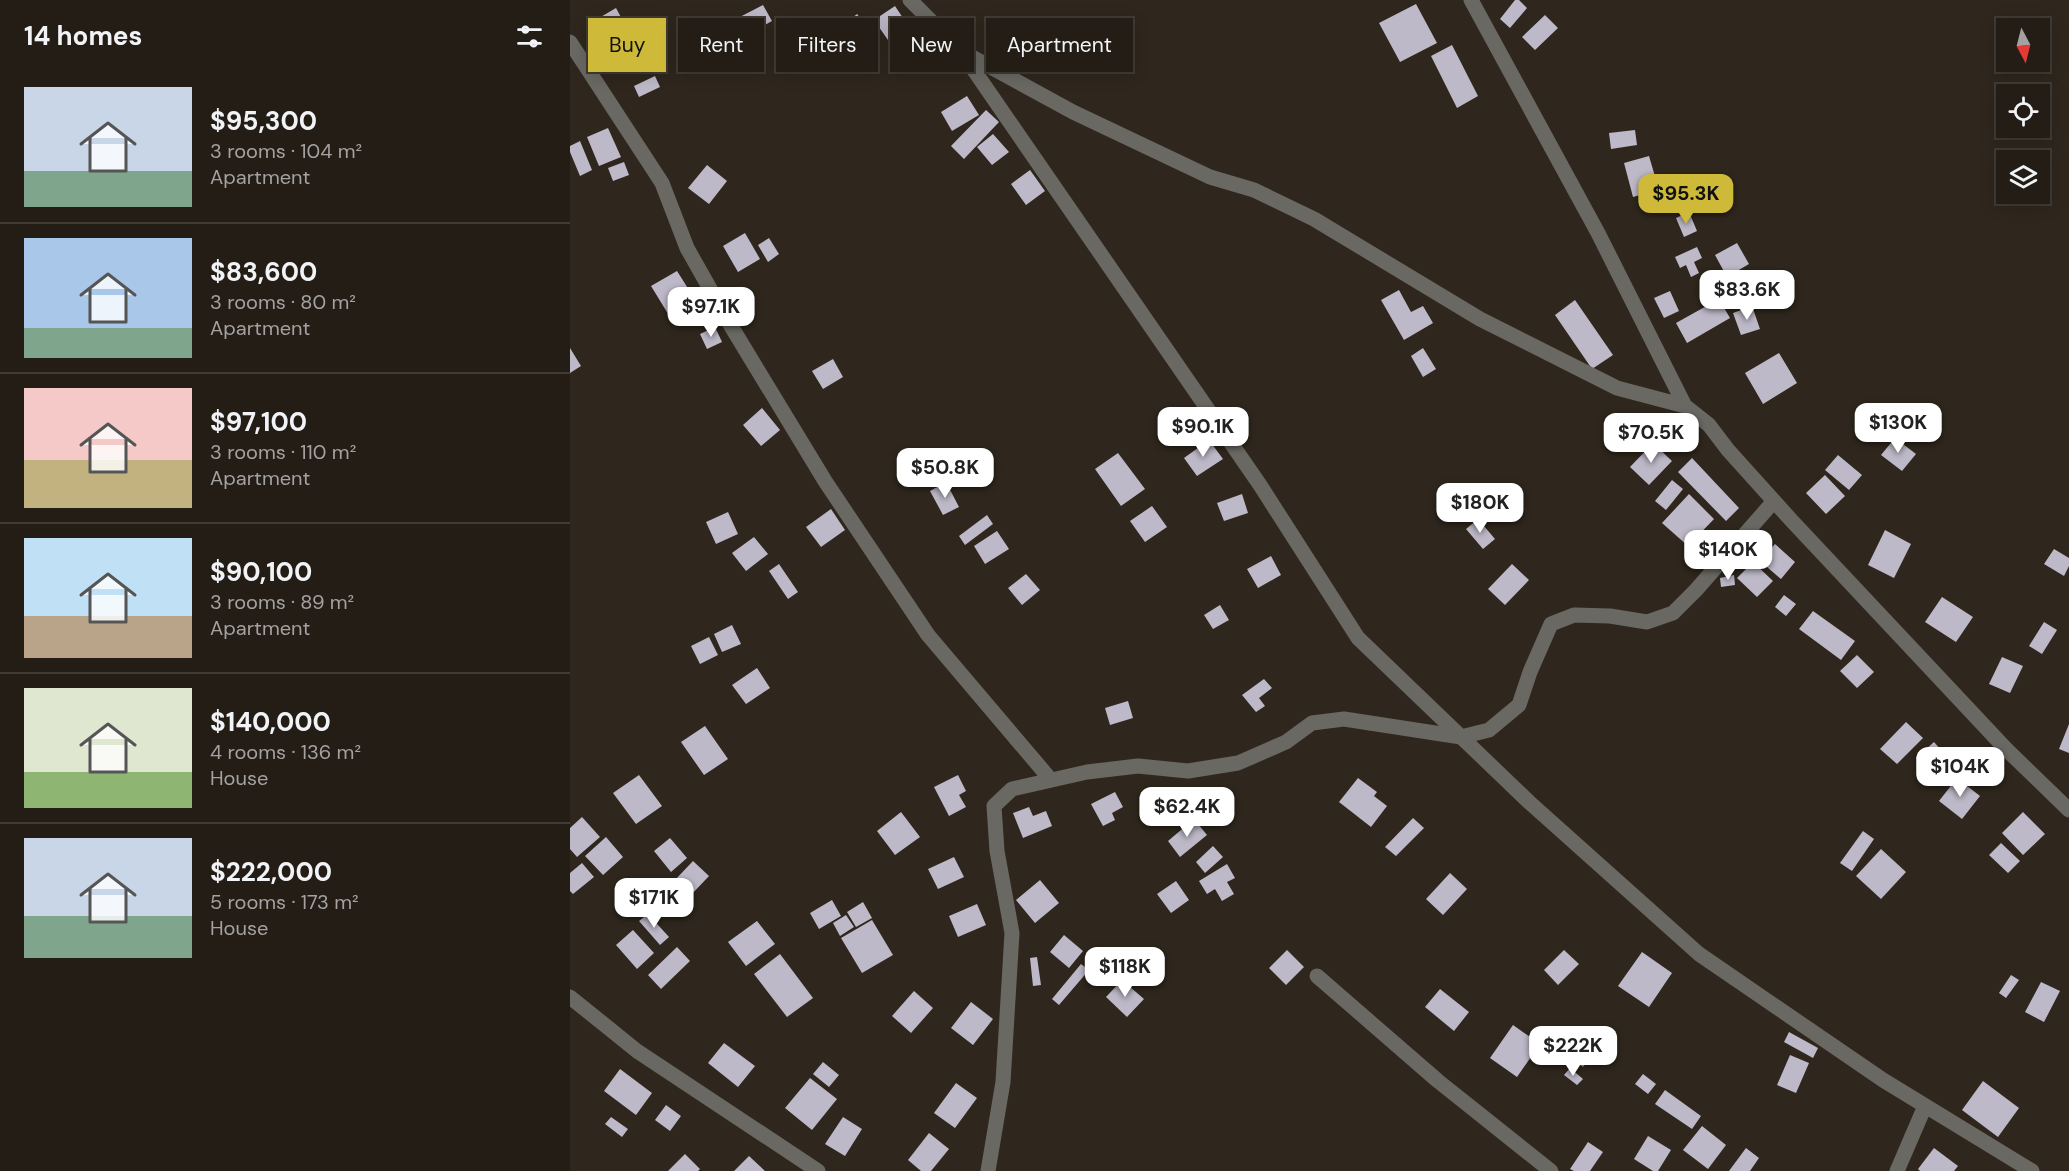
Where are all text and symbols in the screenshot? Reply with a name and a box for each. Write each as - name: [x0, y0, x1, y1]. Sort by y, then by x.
- chip: Buy: [588, 18, 666, 72]
- chip: Rent: [678, 18, 764, 72]
- chip: Filters: [776, 18, 878, 72]
- chip: New: [890, 18, 974, 72]
- chip: Apartment: [986, 18, 1133, 72]
- north arrow: [1996, 18, 2050, 72]
- map controls: [1996, 18, 2050, 204]
- text: 14 homes: [24, 19, 142, 53]
- icon: filters: [513, 20, 546, 53]
- button: locate: [1996, 84, 2050, 138]
- text: $95,300: [210, 104, 317, 138]
- icon: home: [72, 111, 144, 183]
- text: 3 rooms · 104 m²: [210, 138, 362, 164]
- button: layers: [1996, 150, 2050, 204]
- text: Apartment: [210, 164, 310, 190]
- pin: $95.3K: [1637, 174, 1735, 225]
- text: $95.3K: [1652, 180, 1720, 206]
- text: $83,600: [210, 255, 317, 289]
- icon: home: [72, 262, 144, 334]
- pin: $83.6K: [1698, 270, 1796, 321]
- text: $83.6K: [1714, 276, 1780, 302]
- pin: $97.1K: [662, 287, 760, 338]
- text: 3 rooms · 80 m²: [210, 289, 356, 315]
- text: $97.1K: [682, 293, 740, 319]
- text: Apartment: [210, 315, 310, 341]
- pin: $130K: [1856, 403, 1940, 454]
- text: $97,100: [210, 405, 307, 439]
- pin: $90.1K: [1154, 407, 1252, 458]
- text: $130K: [1869, 409, 1927, 435]
- icon: home: [72, 412, 144, 484]
- text: $90.1K: [1172, 413, 1234, 439]
- pin: $70.5K: [1602, 413, 1700, 464]
- text: $70.5K: [1618, 419, 1684, 445]
- text: 3 rooms · 110 m²: [210, 439, 356, 465]
- pin: $50.8K: [896, 448, 994, 499]
- text: $50.8K: [911, 454, 979, 480]
- text: Apartment: [210, 465, 310, 491]
- pin: $180K: [1438, 483, 1522, 534]
- text: $180K: [1450, 489, 1510, 515]
- pin: $140K: [1686, 530, 1770, 581]
- text: $140K: [1698, 536, 1758, 562]
- text: $90,100: [210, 555, 312, 589]
- icon: home: [72, 562, 144, 634]
- text: 3 rooms · 89 m²: [210, 589, 354, 615]
- text: Apartment: [210, 615, 310, 641]
- text: $140,000: [210, 705, 331, 739]
- icon: home: [72, 712, 144, 784]
- text: 4 rooms · 136 m²: [210, 739, 361, 765]
- pin: $104K: [1918, 747, 2002, 798]
- text: $104K: [1930, 753, 1990, 779]
- text: House: [210, 765, 268, 791]
- pin: $62.4K: [1138, 787, 1236, 838]
- text: $62.4K: [1153, 793, 1221, 819]
- text: $222,000: [210, 855, 332, 889]
- icon: home: [72, 862, 144, 934]
- pin: $171K: [612, 878, 696, 929]
- text: $171K: [629, 884, 679, 910]
- text: 5 rooms · 173 m²: [210, 889, 359, 915]
- text: House: [210, 915, 268, 941]
- pin: $118K: [1083, 947, 1167, 998]
- text: $118K: [1099, 953, 1151, 979]
- pin: $222K: [1531, 1026, 1615, 1077]
- text: $222K: [1543, 1032, 1603, 1058]

